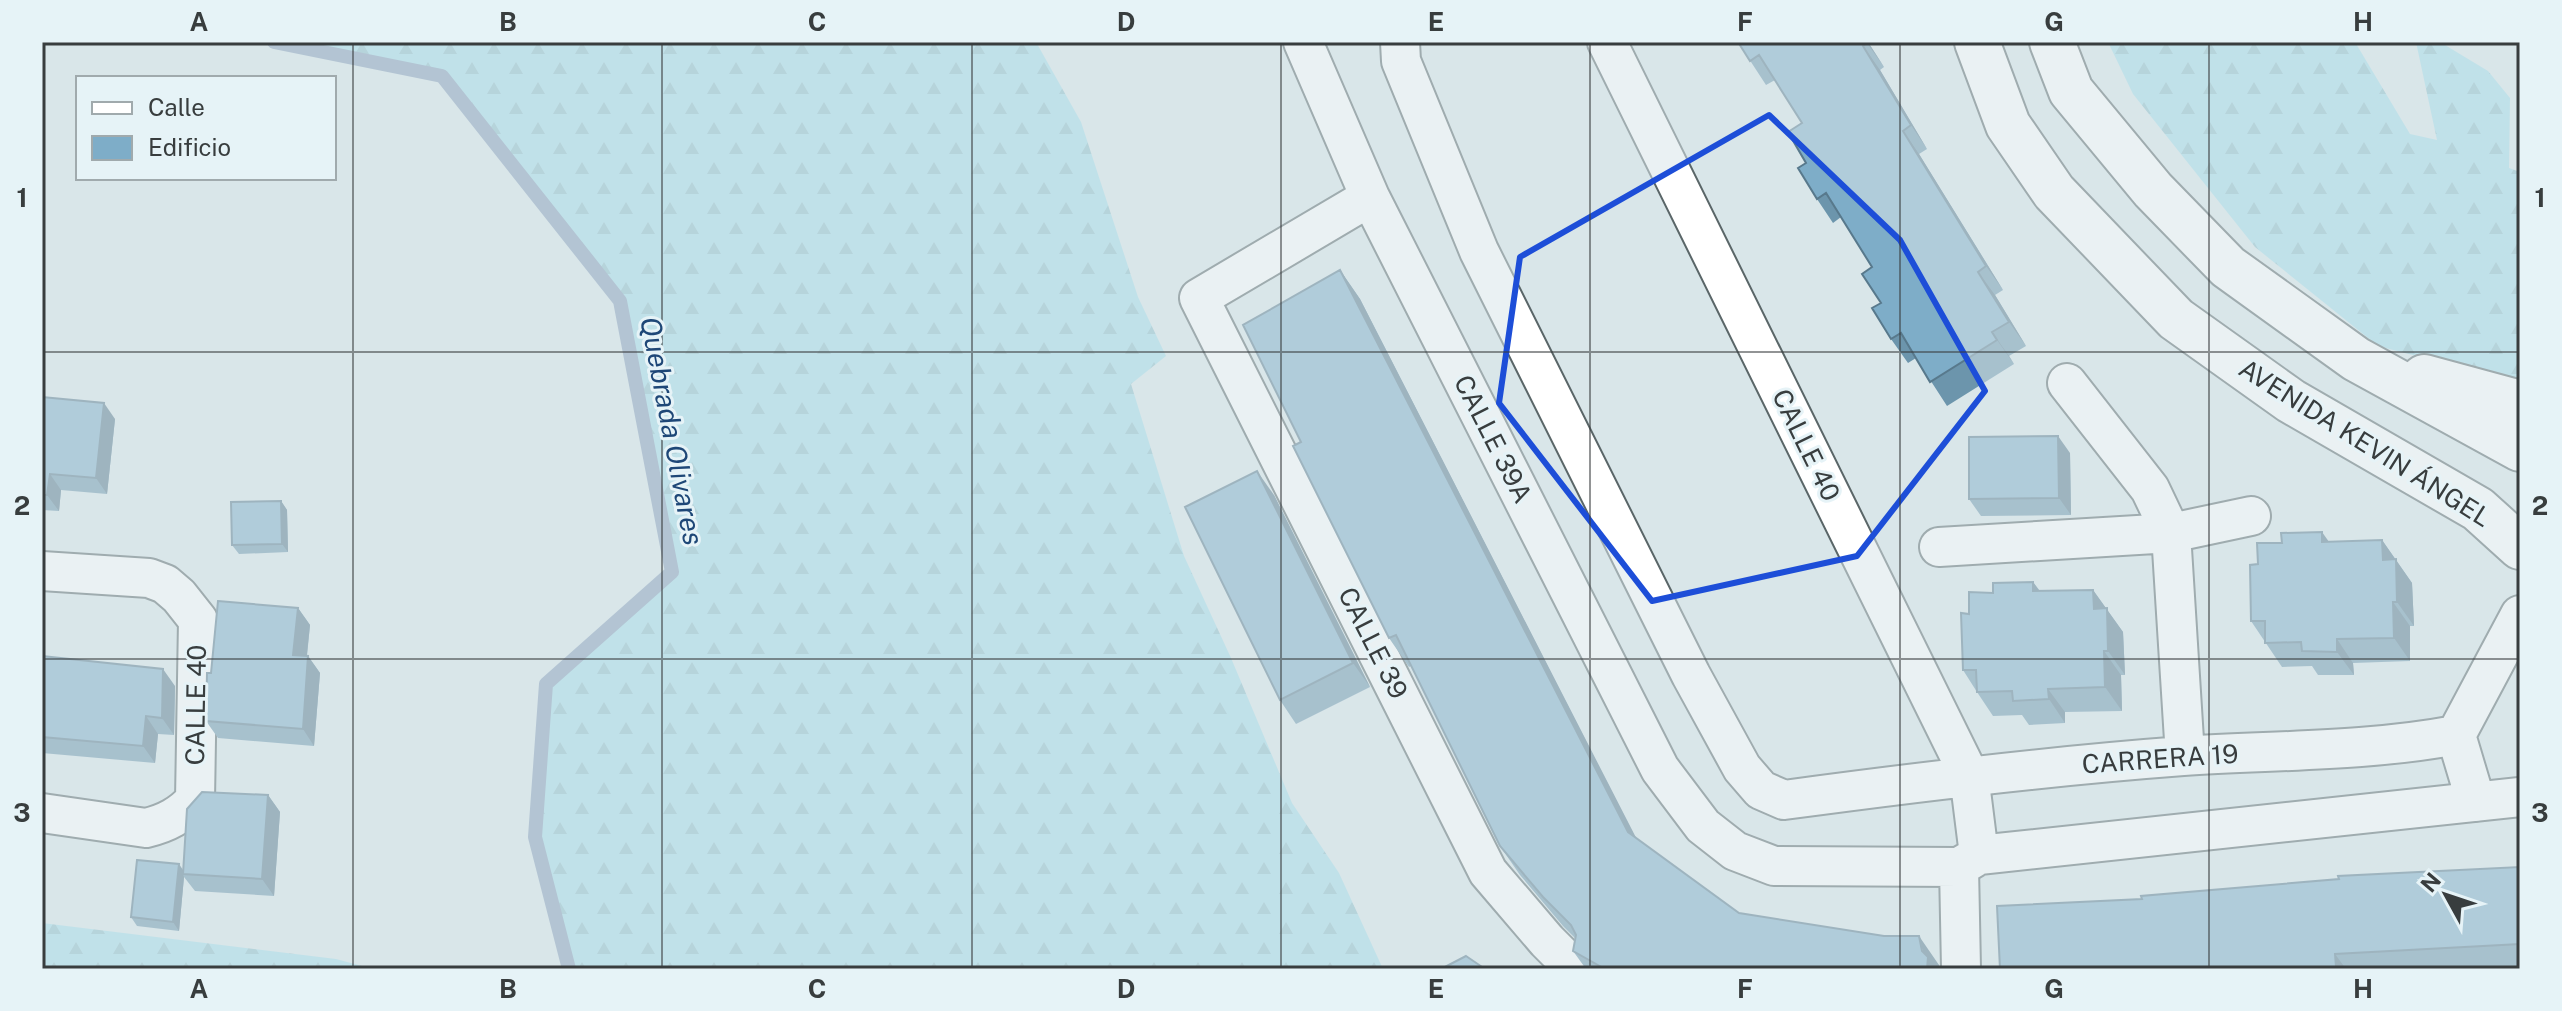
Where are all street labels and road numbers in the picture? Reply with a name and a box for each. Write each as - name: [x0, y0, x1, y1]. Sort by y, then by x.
- street label: AVENIDA KEVIN ÁNGEL: [2233, 352, 2497, 533]
- street label: CALLE 39A: [1448, 370, 1539, 508]
- street label: CALLE 40: [1766, 384, 1847, 506]
- street label: CALLE 39: [1332, 582, 1415, 704]
- street label: CALLE 40: [179, 644, 212, 766]
- street label: CARRERA 19: [2081, 738, 2239, 779]

